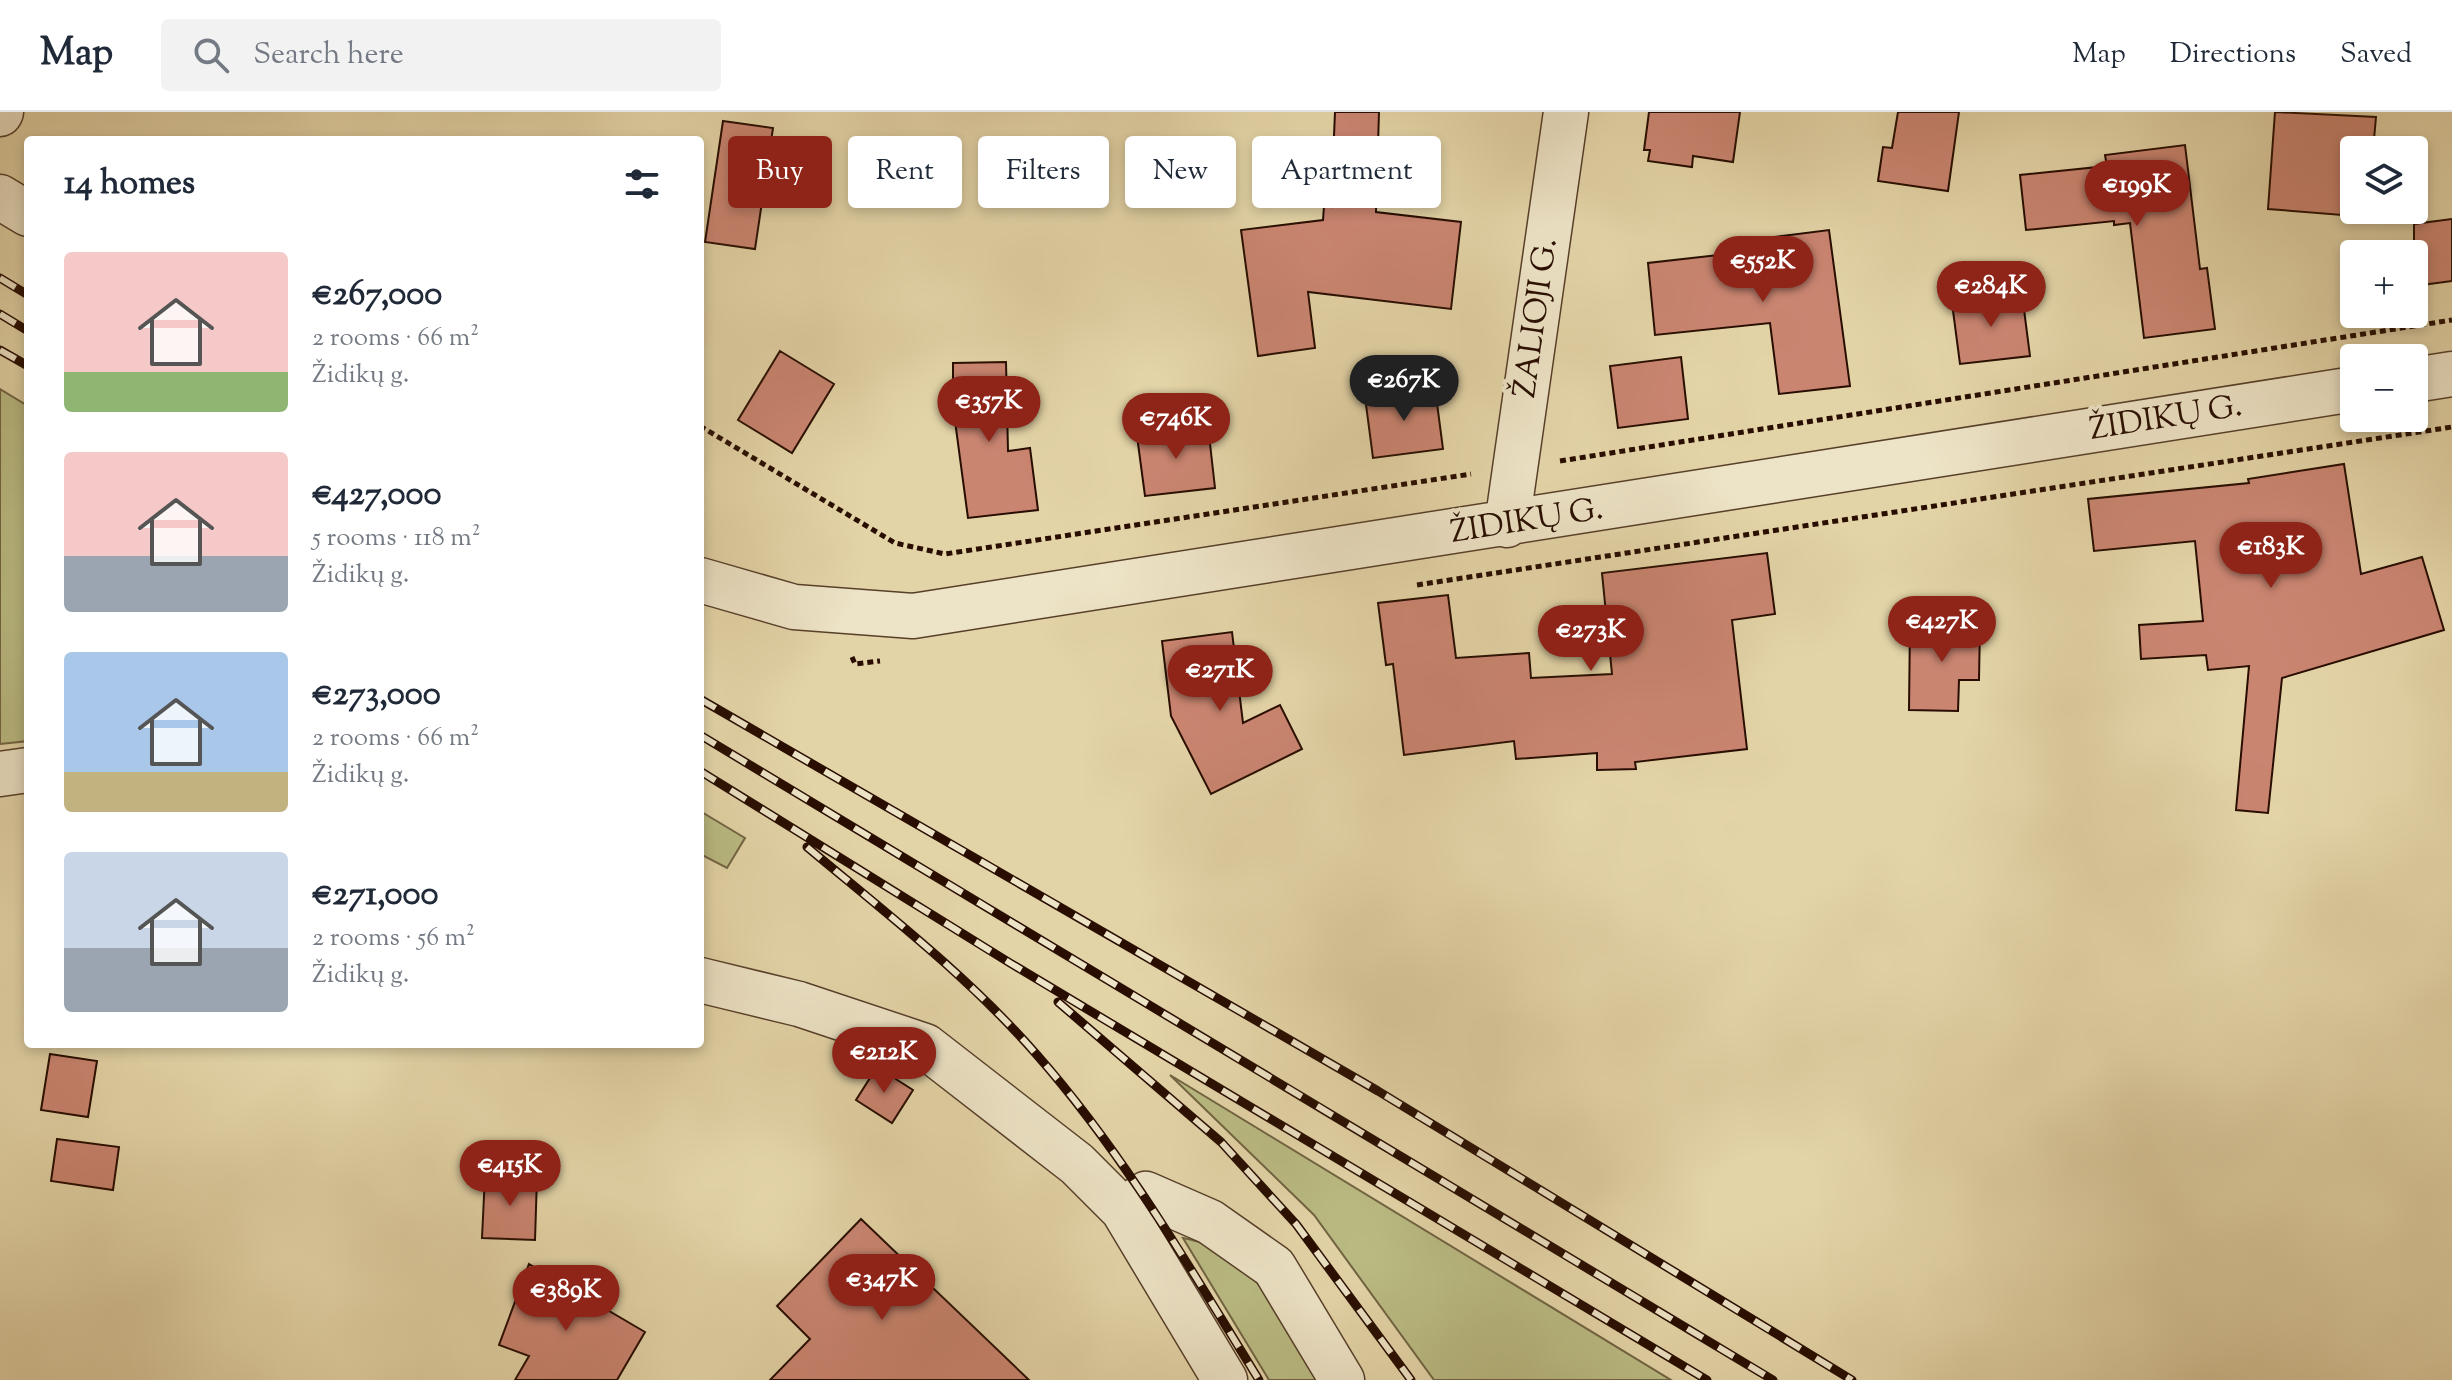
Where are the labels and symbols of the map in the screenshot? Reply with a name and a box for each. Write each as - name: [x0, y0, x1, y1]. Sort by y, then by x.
- pin: €199K: [2081, 160, 2193, 228]
- street label: ŽALIOJI G.: [1503, 235, 1571, 401]
- pin: €552K: [1707, 236, 1819, 304]
- pin: €284K: [1935, 261, 2047, 329]
- pin: €267K: [1348, 355, 1460, 423]
- pin: €357K: [933, 376, 1045, 444]
- street label: ŽIDIKŲ G.: [2086, 384, 2246, 454]
- pin: €746K: [1120, 393, 1232, 461]
- street label: ŽIDIKŲ G.: [1447, 487, 1607, 557]
- pin: €183K: [2215, 522, 2327, 590]
- pin: €427K: [1886, 596, 1998, 664]
- pin: €273K: [1535, 605, 1647, 673]
- pin: €271K: [1164, 645, 1276, 713]
- pin: €212K: [828, 1027, 940, 1095]
- pin: €415K: [454, 1140, 566, 1208]
- pin: €347K: [826, 1254, 938, 1322]
- pin: €389K: [510, 1265, 622, 1333]

